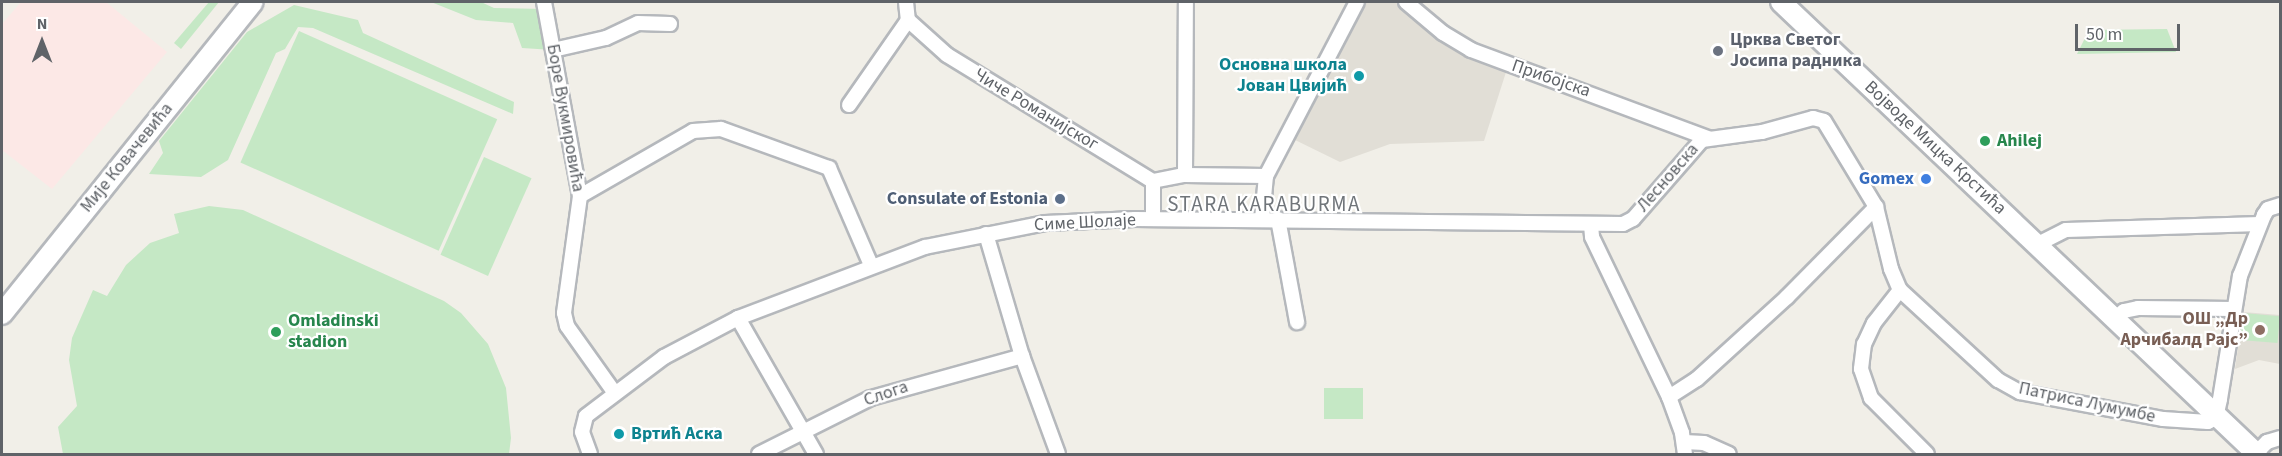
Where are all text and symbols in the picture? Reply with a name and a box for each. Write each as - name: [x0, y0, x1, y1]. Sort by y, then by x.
- north arrow: [12, 12, 72, 72]
- scale bar: [2078, 12, 2183, 50]
- text: N: [37, 13, 47, 35]
- text: 50 m: [2086, 22, 2122, 47]
- place label: Црква Светог Јосипа радника: [1730, 30, 1862, 72]
- street label: Боре Вукмировића: [541, 42, 589, 194]
- marker: Црква Светог Јосипа радника: [1711, 44, 1725, 58]
- place label: Основна школа Јован Цвијић: [1219, 55, 1347, 98]
- street label: Прибојска: [1509, 55, 1593, 103]
- street label: Чиче Романијског: [970, 64, 1102, 156]
- marker: Основна школа Јован Цвијић: [1352, 69, 1366, 83]
- street label: Војводе Мицка Крстића: [1860, 77, 2010, 219]
- street label: Мије Ковачевића: [76, 99, 178, 217]
- place label: Ahilej: [1997, 130, 2042, 152]
- marker: Ahilej: [1978, 134, 1992, 148]
- street label: Лесновска: [1632, 139, 1704, 217]
- place label: Gomex: [1859, 168, 1914, 190]
- marker: Gomex: [1919, 172, 1933, 186]
- place label: Consulate of Estonia: [887, 188, 1048, 210]
- district label: STARA KARABURMA: [1167, 191, 1361, 217]
- marker: Consulate of Estonia: [1053, 192, 1067, 206]
- street label: Симе Шолаје: [1034, 210, 1136, 236]
- place label: ОШ „Др Арчибалд Рајс”: [2120, 309, 2248, 352]
- place label: Omladinski stadion: [288, 311, 379, 354]
- marker: ОШ „Др Арчибалд Рајс”: [2253, 323, 2267, 337]
- marker: Omladinski stadion: [269, 325, 283, 339]
- street label: Слога: [861, 376, 911, 412]
- street label: Патриса Лумумбе: [2017, 378, 2157, 428]
- place label: Вртић Аска: [631, 423, 723, 445]
- marker: Вртић Аска: [612, 427, 626, 441]

